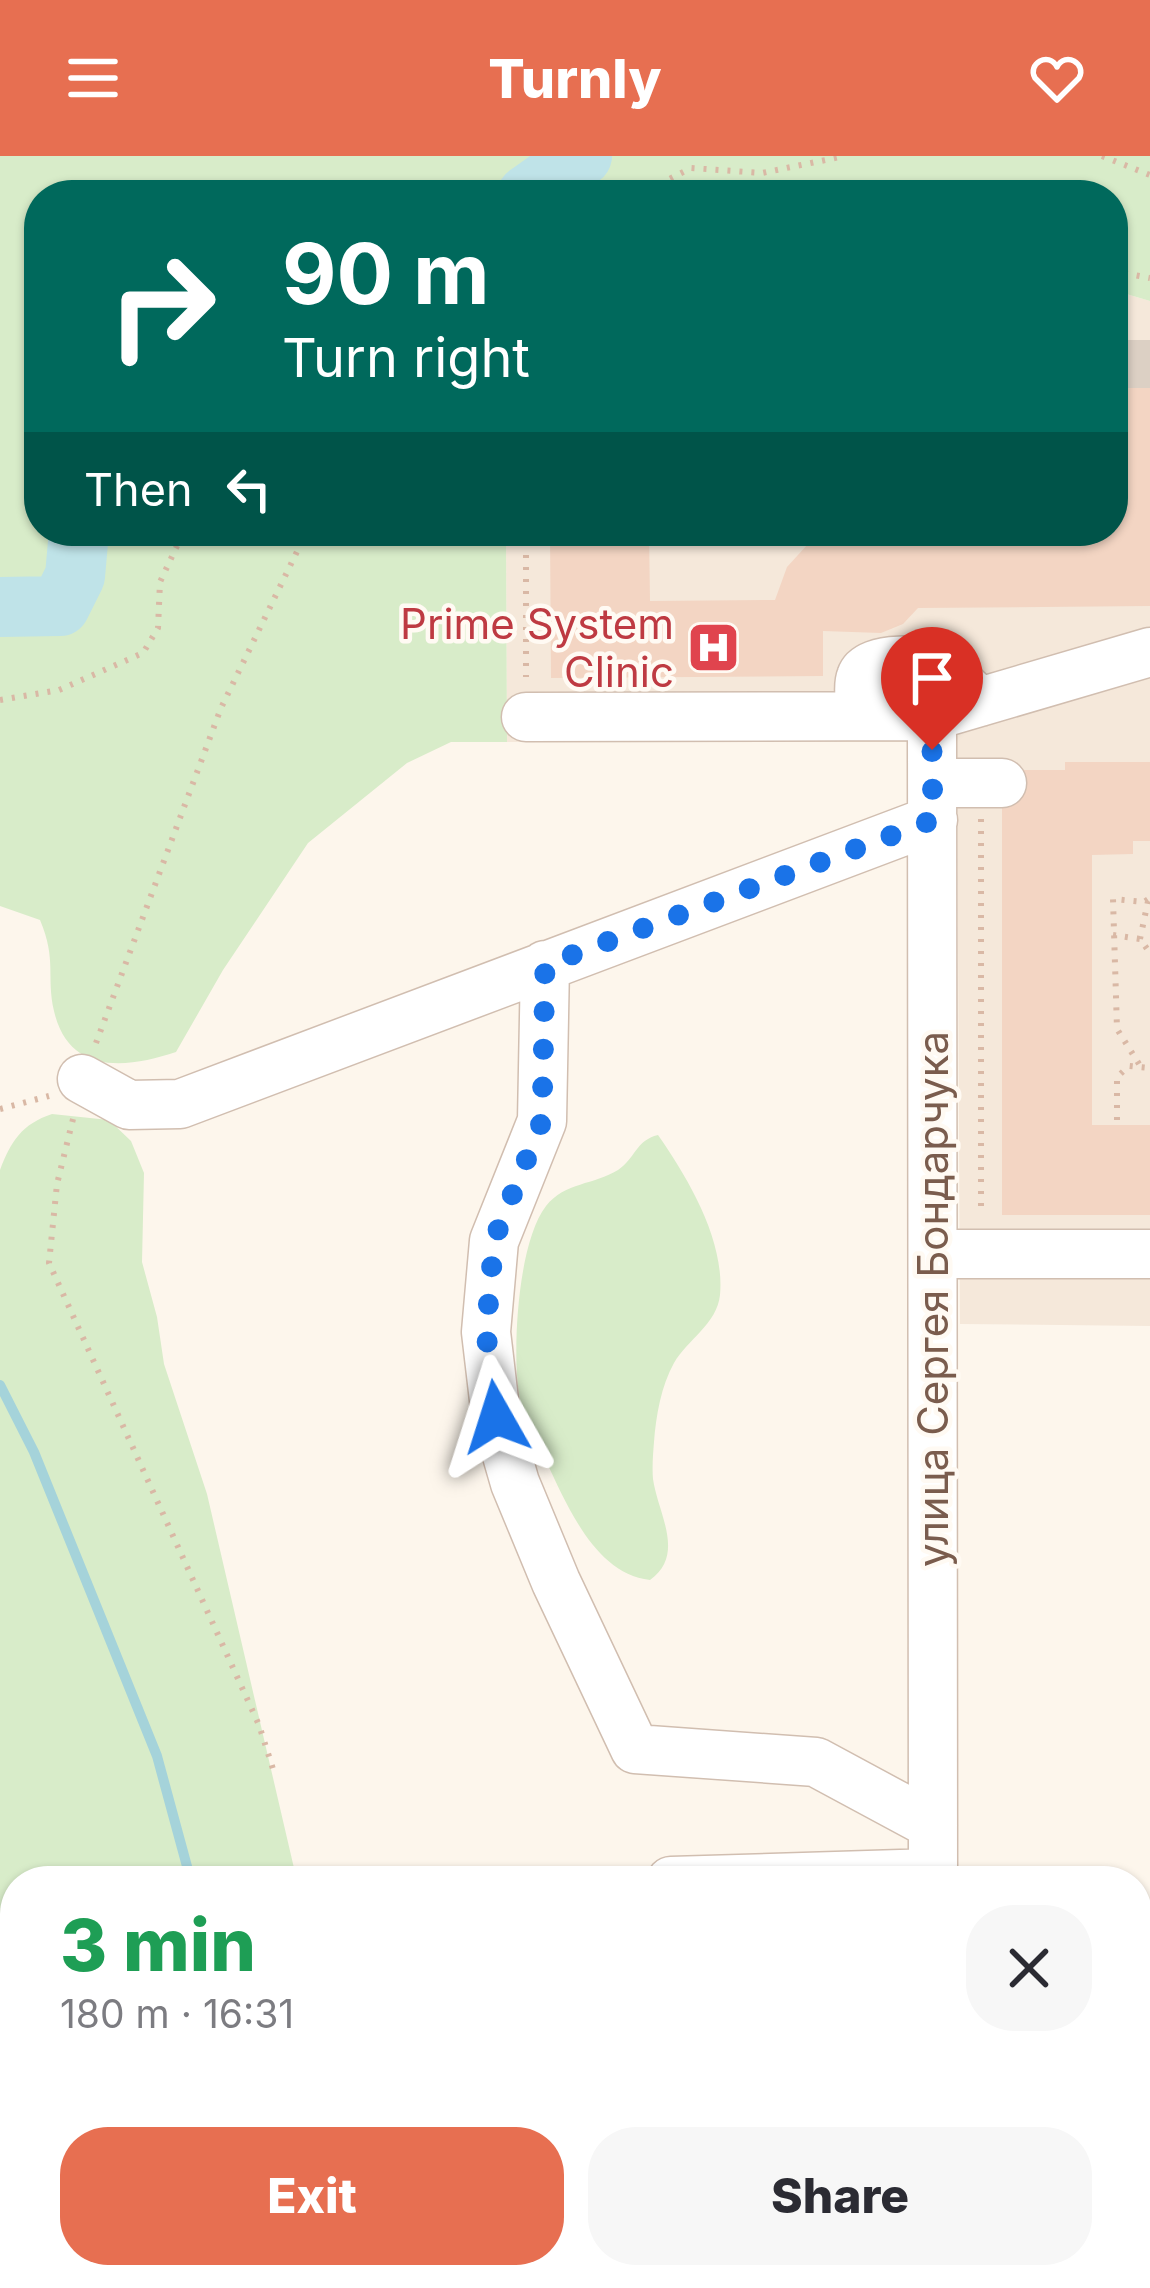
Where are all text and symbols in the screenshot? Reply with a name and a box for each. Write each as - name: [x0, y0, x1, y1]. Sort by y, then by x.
- icon: menu: [60, 45, 126, 111]
- icon: heart: [1024, 45, 1090, 111]
- text: Turnly: [488, 46, 662, 111]
- text: 90 m: [282, 223, 490, 324]
- icon: right: [84, 228, 240, 384]
- text: Turn right: [282, 325, 530, 390]
- icon: left: [216, 456, 282, 522]
- text: Then: [84, 462, 192, 517]
- place label: Prime System Clinic: [400, 598, 674, 697]
- hospital icon: Prime System Clinic: [685, 620, 741, 676]
- pin: [881, 627, 983, 750]
- icon: arrive: [899, 645, 965, 711]
- street label: улица Сергея Бондарчука: [907, 1031, 958, 1567]
- position arrow: [433, 1354, 559, 1480]
- text: 3 min: [60, 1901, 256, 1988]
- button: close: [966, 1905, 1092, 2031]
- text: 180 m · 16:31: [60, 1990, 294, 2037]
- button: Exit: [60, 2127, 564, 2265]
- button: Share: [588, 2127, 1092, 2265]

